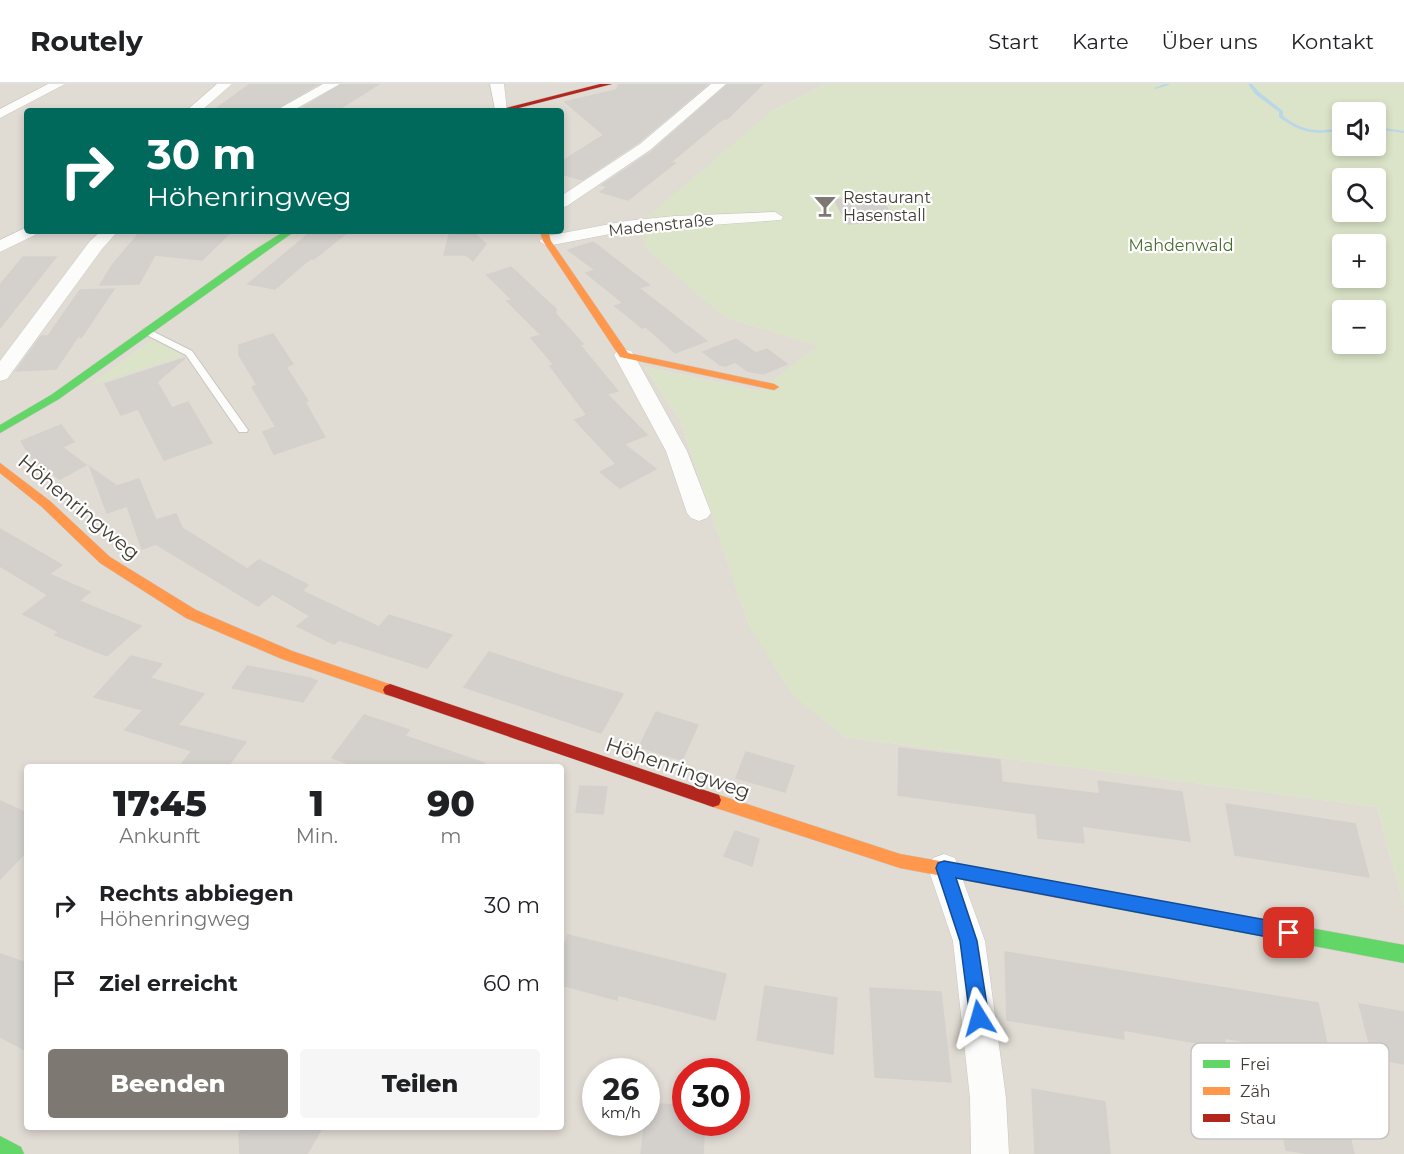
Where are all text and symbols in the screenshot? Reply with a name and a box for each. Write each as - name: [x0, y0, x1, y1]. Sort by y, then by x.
- text: Routely: [30, 24, 143, 58]
- text: Start: [988, 29, 1039, 54]
- text: Karte: [1072, 29, 1129, 54]
- text: Über uns: [1162, 29, 1258, 54]
- text: Kontakt: [1291, 29, 1374, 54]
- map controls: [1332, 102, 1386, 354]
- button: sound: [1332, 102, 1386, 156]
- text: 30 m: [147, 128, 256, 180]
- icon: right: [48, 132, 126, 210]
- button: search: [1332, 168, 1386, 222]
- text: Höhenringweg: [147, 180, 351, 213]
- place label: Restaurant Hasenstall: [843, 188, 931, 225]
- bar icon: Restaurant Hasenstall: [812, 193, 838, 219]
- street label: Madenstraße: [607, 210, 715, 240]
- button: +: [1332, 234, 1386, 288]
- park label: Mahdenwald: [1128, 236, 1234, 255]
- button: −: [1332, 300, 1386, 354]
- street label: Höhenringweg: [13, 449, 145, 565]
- street label: Höhenringweg: [602, 732, 754, 804]
- text: 17:45: [113, 781, 207, 825]
- text: 1: [310, 781, 324, 825]
- text: 90: [427, 781, 475, 825]
- text: Ankunft: [119, 824, 201, 848]
- text: Min.: [296, 824, 338, 848]
- text: m: [440, 824, 462, 848]
- text: Rechts abbiegen: [99, 880, 294, 907]
- icon: right: [48, 889, 81, 922]
- text: 30 m: [484, 892, 540, 919]
- text: Höhenringweg: [99, 907, 250, 931]
- pin: [1263, 907, 1314, 958]
- icon: arrive: [1272, 916, 1305, 949]
- icon: arrive: [48, 967, 81, 1000]
- text: Ziel erreicht: [99, 970, 238, 997]
- text: 60 m: [483, 970, 540, 997]
- position arrow: [947, 986, 1011, 1050]
- legend: [1191, 1043, 1389, 1139]
- button: Beenden: [48, 1049, 288, 1118]
- button: Teilen: [300, 1049, 540, 1118]
- text: Frei: [1240, 1055, 1270, 1074]
- speed limit sign: 30: [672, 1058, 750, 1136]
- text: 26: [603, 1071, 639, 1108]
- text: Zäh: [1240, 1082, 1271, 1101]
- text: km/h: [601, 1103, 641, 1122]
- text: Stau: [1240, 1109, 1276, 1128]

